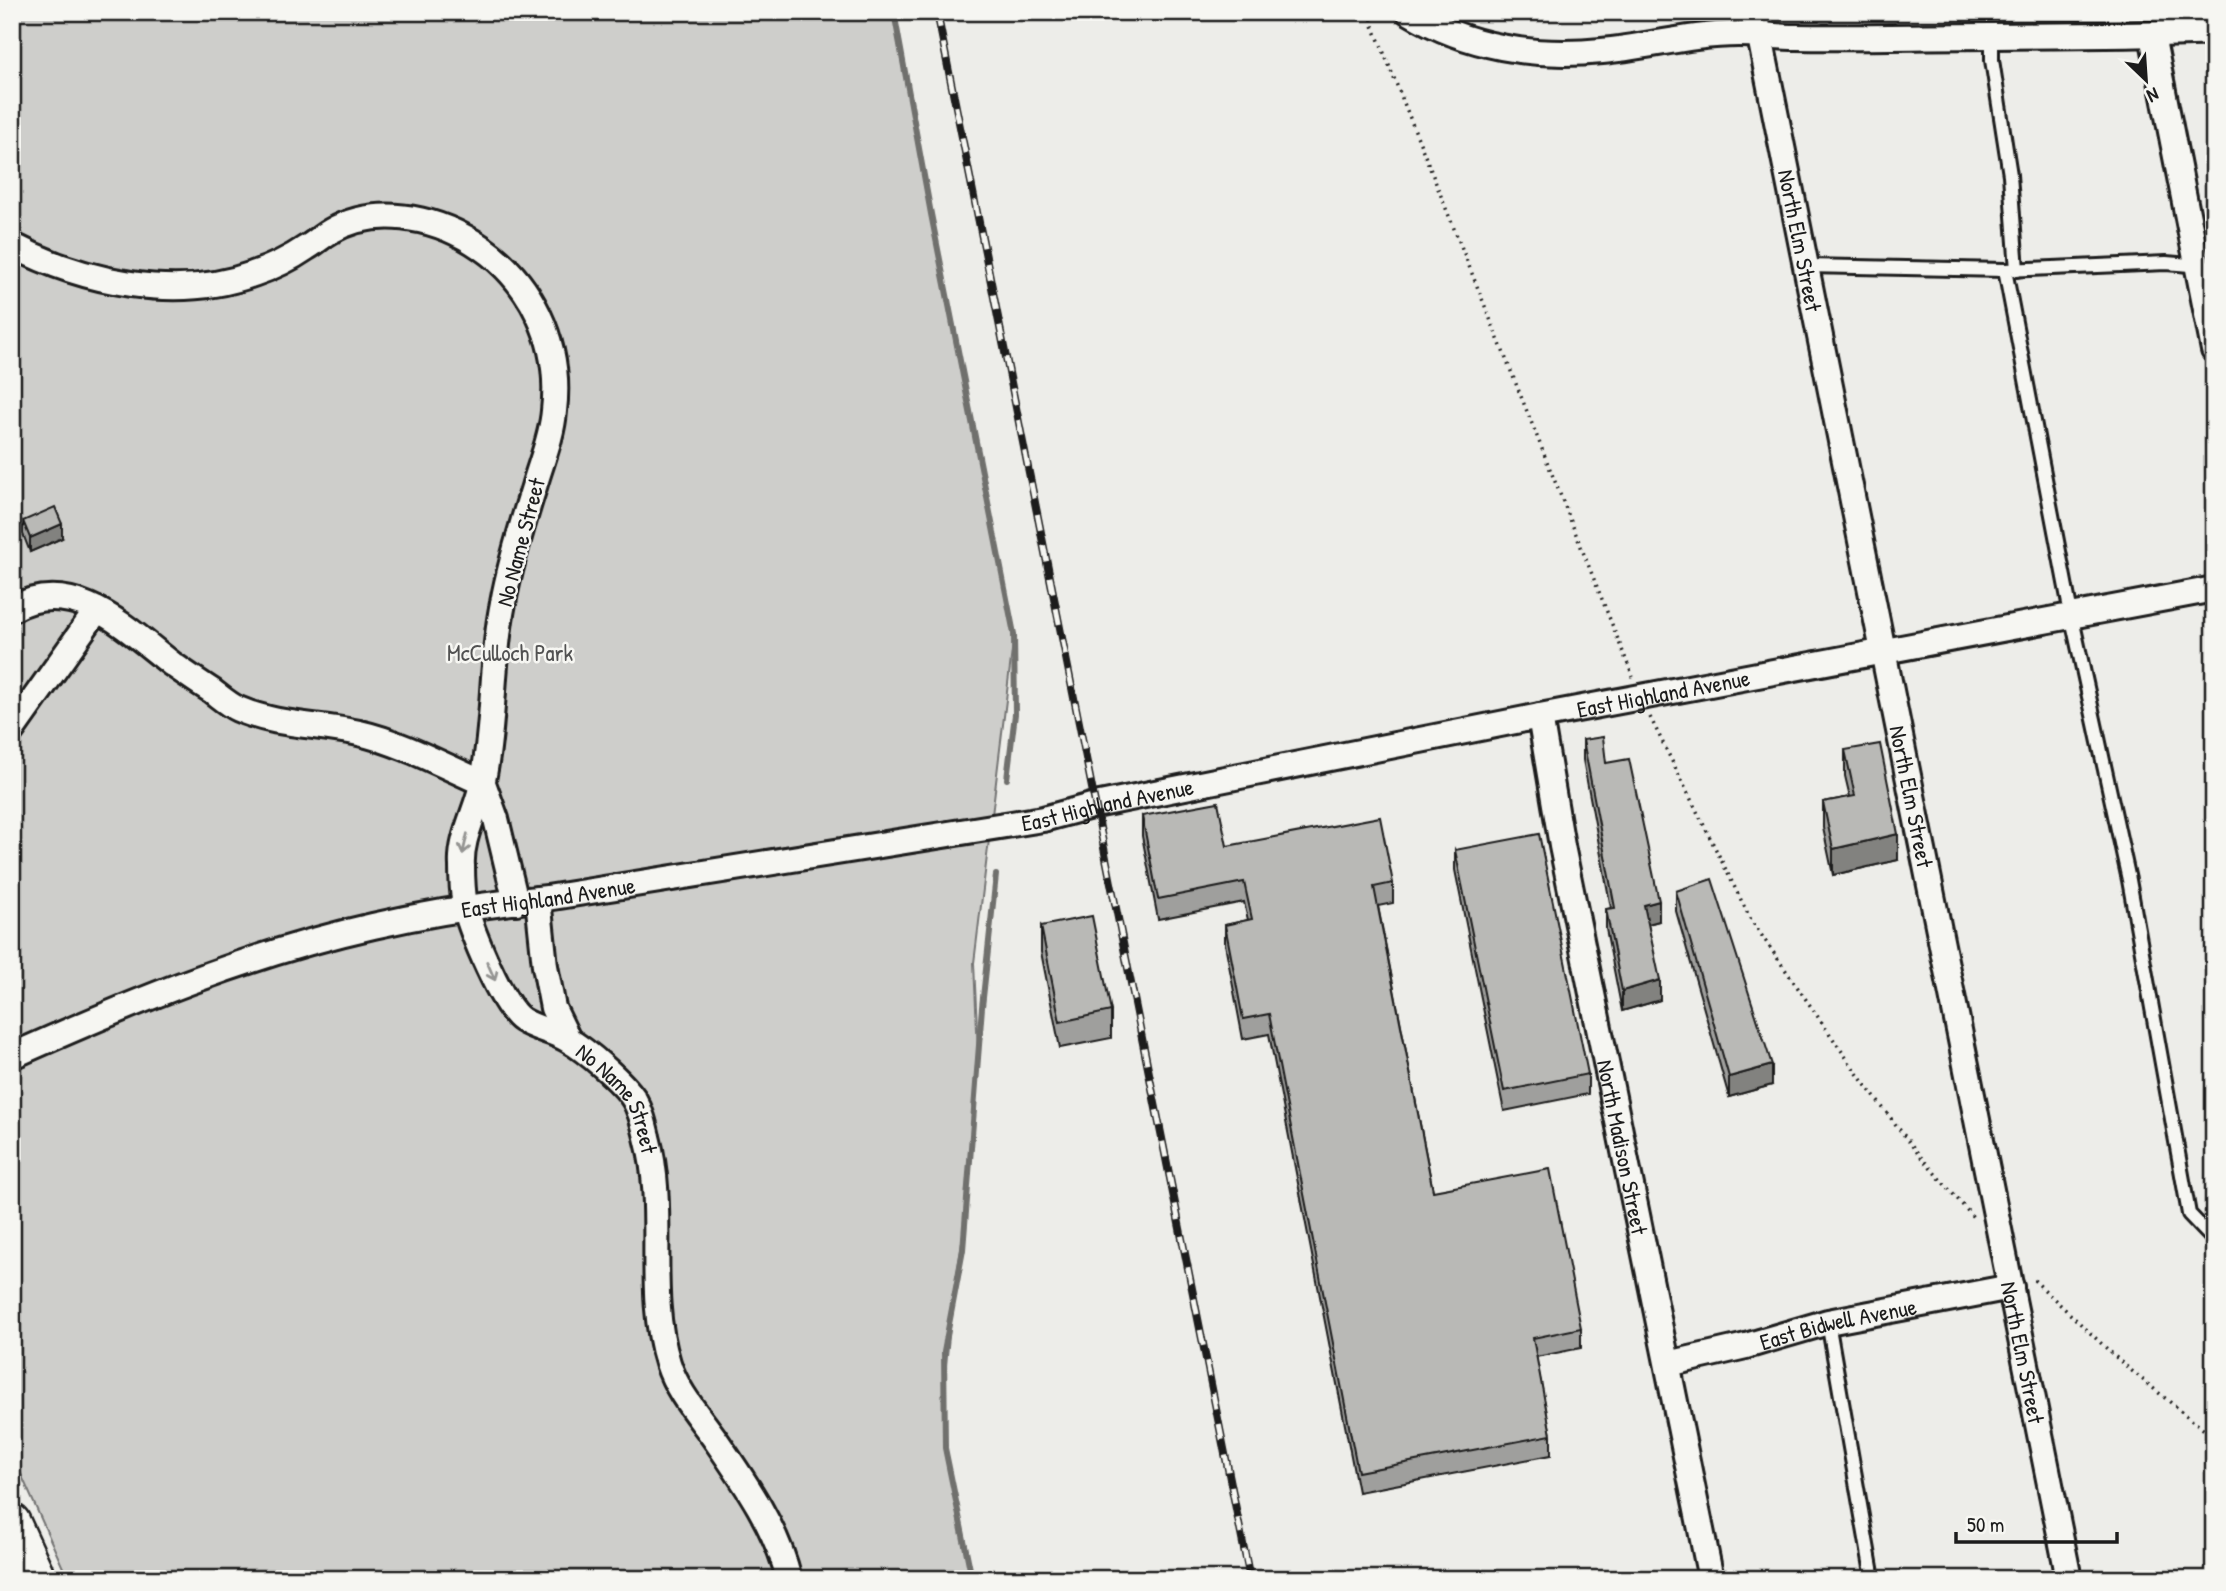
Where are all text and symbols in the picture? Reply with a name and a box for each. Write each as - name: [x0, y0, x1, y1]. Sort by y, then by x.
- north arrow: [2110, 46, 2180, 116]
- text: N: [2143, 81, 2163, 109]
- street label: North Elm Street: [1771, 167, 1830, 315]
- street label: No Name Street: [488, 473, 552, 610]
- park label: McCulloch Park: [447, 637, 573, 668]
- street label: East Highland Avenue: [1574, 661, 1752, 724]
- street label: North Elm Street: [1883, 723, 1942, 871]
- street label: East Highland Avenue: [1019, 770, 1196, 838]
- one-way arrow: [457, 832, 471, 855]
- street label: East Highland Avenue: [459, 869, 637, 924]
- one-way arrow: [485, 960, 498, 981]
- street label: No Name Street: [570, 1035, 666, 1157]
- street label: North Madison Street: [1590, 1057, 1656, 1238]
- street label: North Elm Street: [1994, 1279, 2053, 1427]
- street label: East Bidwell Avenue: [1756, 1290, 1919, 1357]
- scale bar: [1956, 1500, 2118, 1544]
- text: 50 m: [1967, 1510, 2004, 1539]

